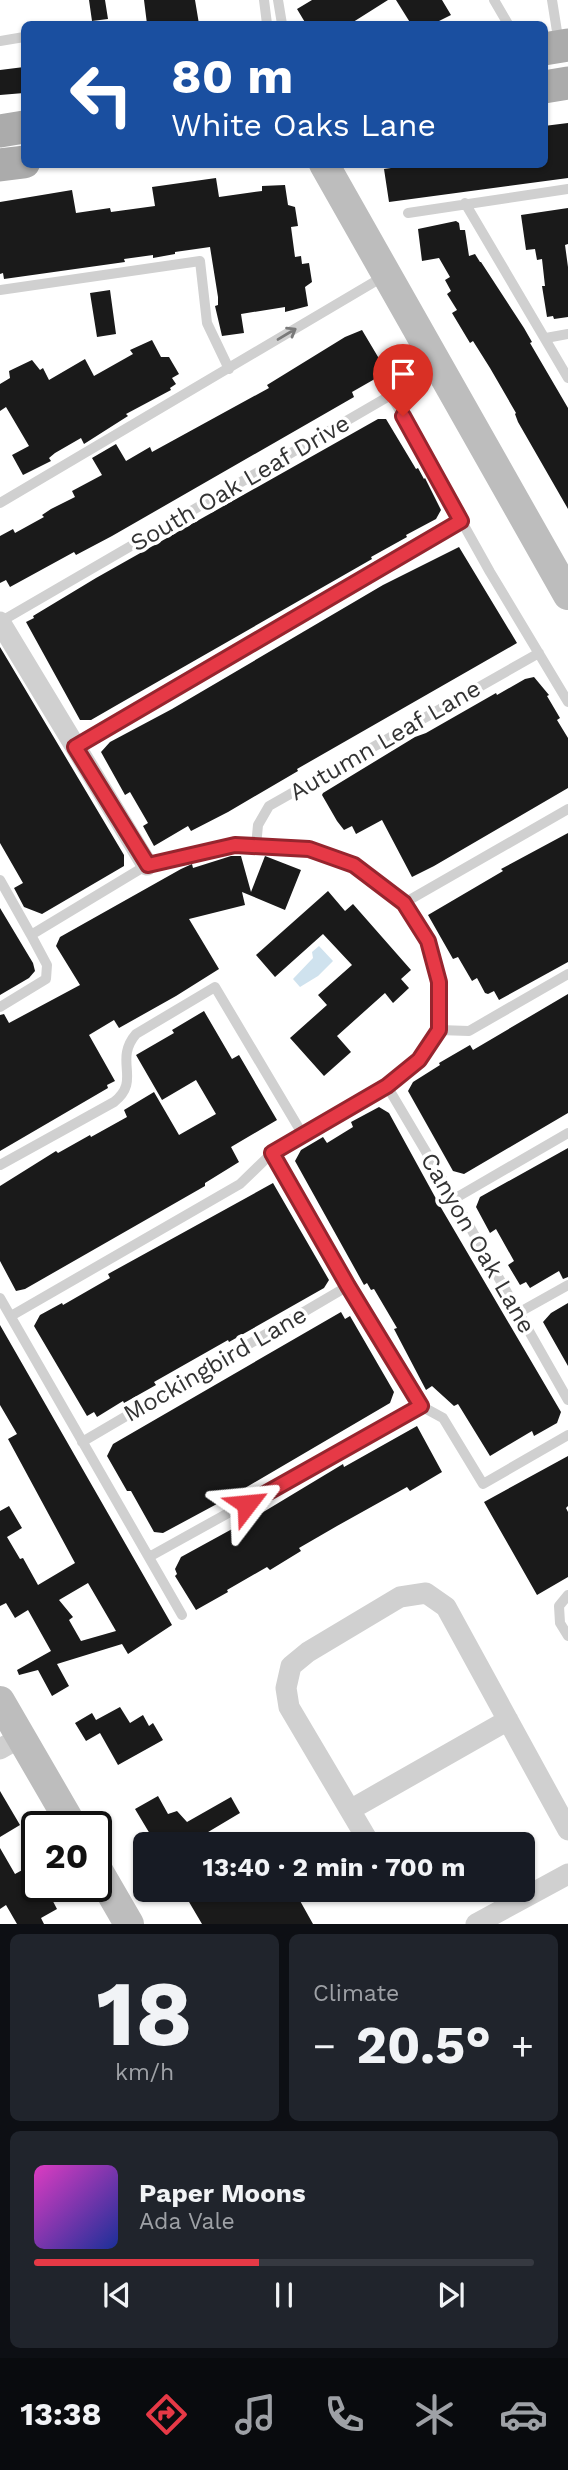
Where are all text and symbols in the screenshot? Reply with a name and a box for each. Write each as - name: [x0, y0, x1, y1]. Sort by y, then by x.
- text: 80 m: [171, 47, 293, 105]
- icon: left: [56, 49, 147, 140]
- text: White Oaks Lane: [171, 106, 436, 144]
- one-way arrow: [277, 327, 297, 341]
- pin: [373, 344, 433, 416]
- icon: arrive: [384, 355, 422, 393]
- street label: South Oak Leaf Drive: [126, 409, 354, 557]
- street label: Autumn Leaf Lane: [285, 674, 485, 806]
- street label: Canyon Oak Lane: [415, 1148, 541, 1338]
- street label: Mockingbird Lane: [119, 1300, 311, 1428]
- position arrow: [210, 1467, 284, 1541]
- speed limit sign: 20: [21, 1811, 112, 1902]
- text: 13:40 · 2 min · 700 m: [203, 1852, 465, 1882]
- text: 18: [96, 1960, 193, 2067]
- text: Climate: [313, 1980, 399, 2007]
- text: 20.5°: [356, 2015, 491, 2076]
- text: −: [313, 2024, 336, 2068]
- text: +: [511, 2024, 534, 2068]
- text: km/h: [115, 2059, 174, 2086]
- text: Paper Moons: [139, 2178, 306, 2208]
- text: Ada Vale: [139, 2208, 235, 2235]
- icon: previous: [98, 2276, 136, 2314]
- icon: pause: [265, 2276, 303, 2314]
- icon: next: [432, 2276, 470, 2314]
- icon: directions: [142, 2390, 191, 2439]
- icon: music: [231, 2390, 280, 2439]
- icon: phone: [320, 2390, 369, 2439]
- icon: climate: [410, 2390, 459, 2439]
- icon: car: [499, 2390, 548, 2439]
- text: 13:38: [20, 2395, 102, 2433]

